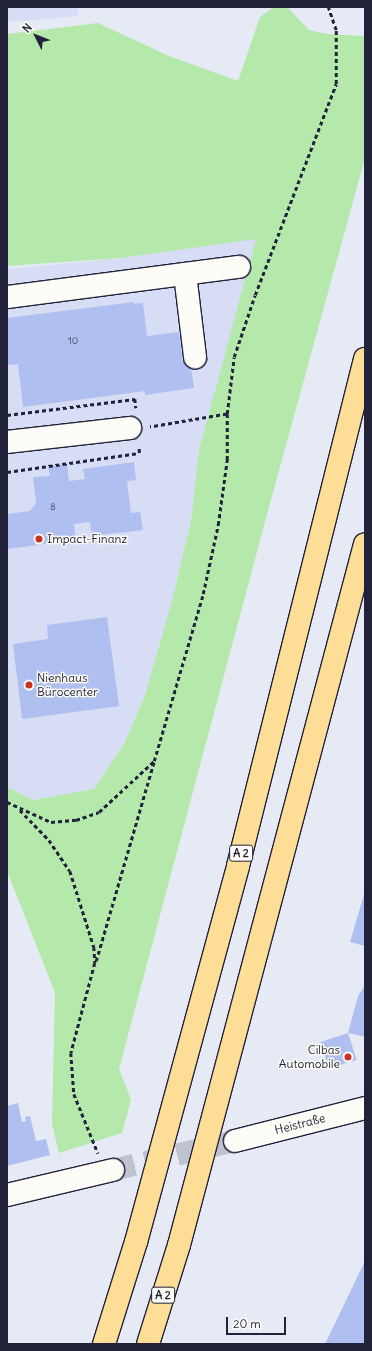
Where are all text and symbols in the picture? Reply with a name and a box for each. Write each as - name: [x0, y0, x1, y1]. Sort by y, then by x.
- north arrow: [16, 16, 56, 56]
- text: N: [19, 20, 35, 35]
- house number: 10: [68, 335, 78, 347]
- house number: 8: [50, 501, 56, 513]
- place label: Impact-Finanz: [47, 532, 127, 546]
- marker: Impact-Finanz: [34, 534, 44, 544]
- place label: Nienhaus Bürocenter: [37, 671, 98, 699]
- marker: Nienhaus Bürocenter: [24, 680, 34, 690]
- road number: A 2: [229, 844, 253, 862]
- place label: Cilbas Automobile: [279, 1043, 340, 1071]
- marker: Cilbas Automobile: [343, 1052, 353, 1062]
- street label: Heistraße: [273, 1111, 327, 1137]
- road number: A 2: [151, 1286, 175, 1304]
- scale bar: [228, 1309, 288, 1335]
- text: 20 m: [233, 1316, 261, 1331]

